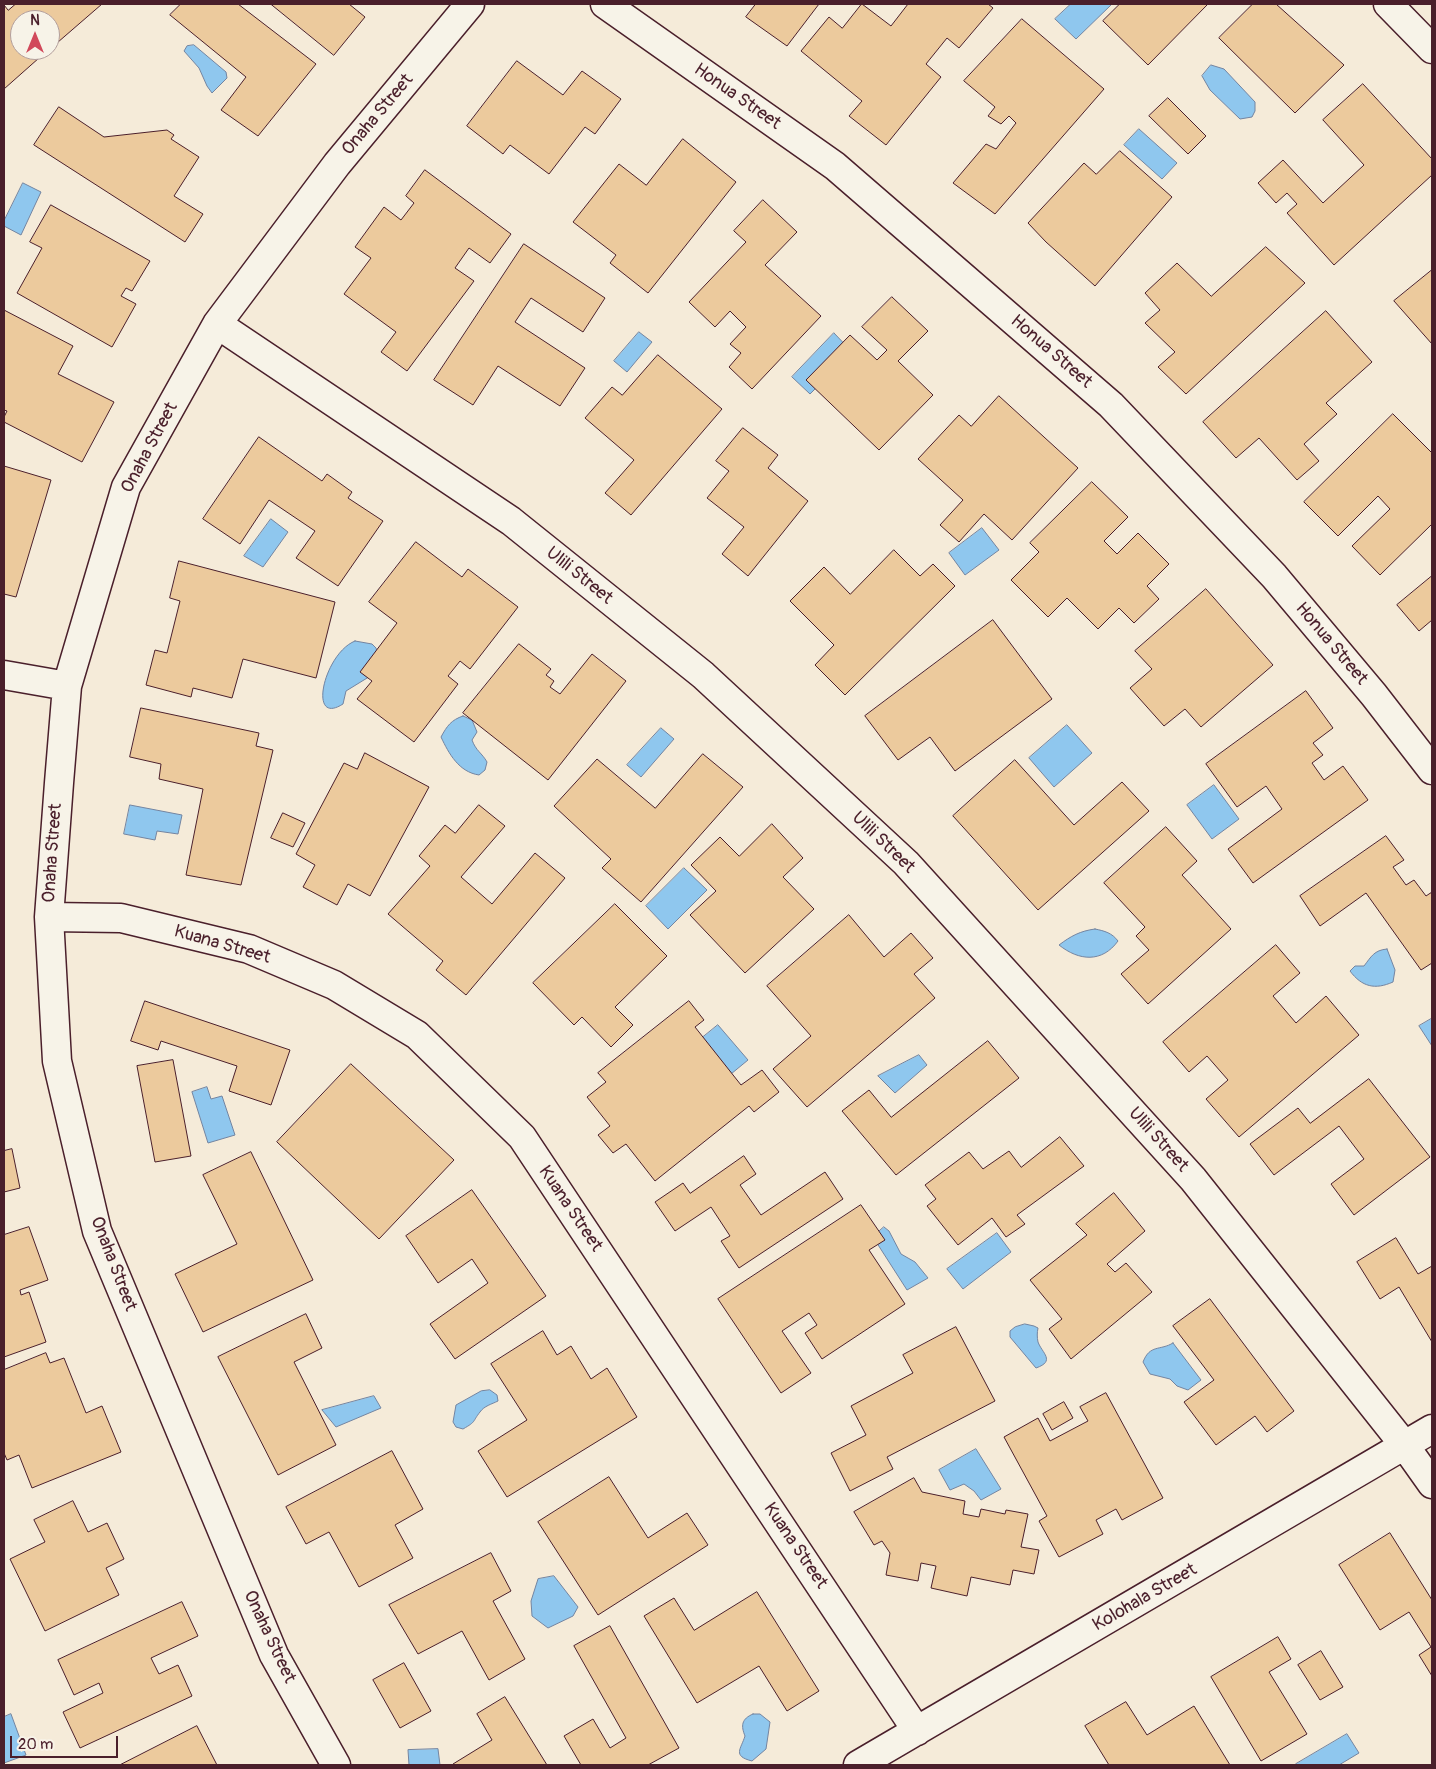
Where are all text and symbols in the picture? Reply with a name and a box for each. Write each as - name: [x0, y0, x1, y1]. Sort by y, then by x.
- north arrow: [10, 10, 60, 60]
- text: N: [30, 12, 40, 29]
- street label: Honua Street: [689, 59, 785, 135]
- street label: Onaha Street: [338, 70, 418, 160]
- street label: Honua Street: [1006, 311, 1096, 393]
- street label: Onaha Street: [117, 399, 183, 497]
- street label: Ulili Street: [541, 543, 617, 609]
- street label: Honua Street: [1290, 598, 1372, 690]
- street label: Onaha Street: [39, 803, 67, 903]
- street label: Ulili Street: [847, 808, 919, 878]
- street label: Kuana Street: [171, 921, 273, 969]
- street label: Ulili Street: [1123, 1103, 1193, 1177]
- street label: Kuana Street: [533, 1162, 607, 1256]
- street label: Onaha Street: [85, 1214, 141, 1314]
- street label: Kuana Street: [758, 1499, 832, 1593]
- street label: Kolohala Street: [1089, 1559, 1201, 1637]
- street label: Onaha Street: [238, 1587, 300, 1687]
- scale bar: [12, 1726, 120, 1758]
- text: 20 m: [18, 1735, 53, 1754]

